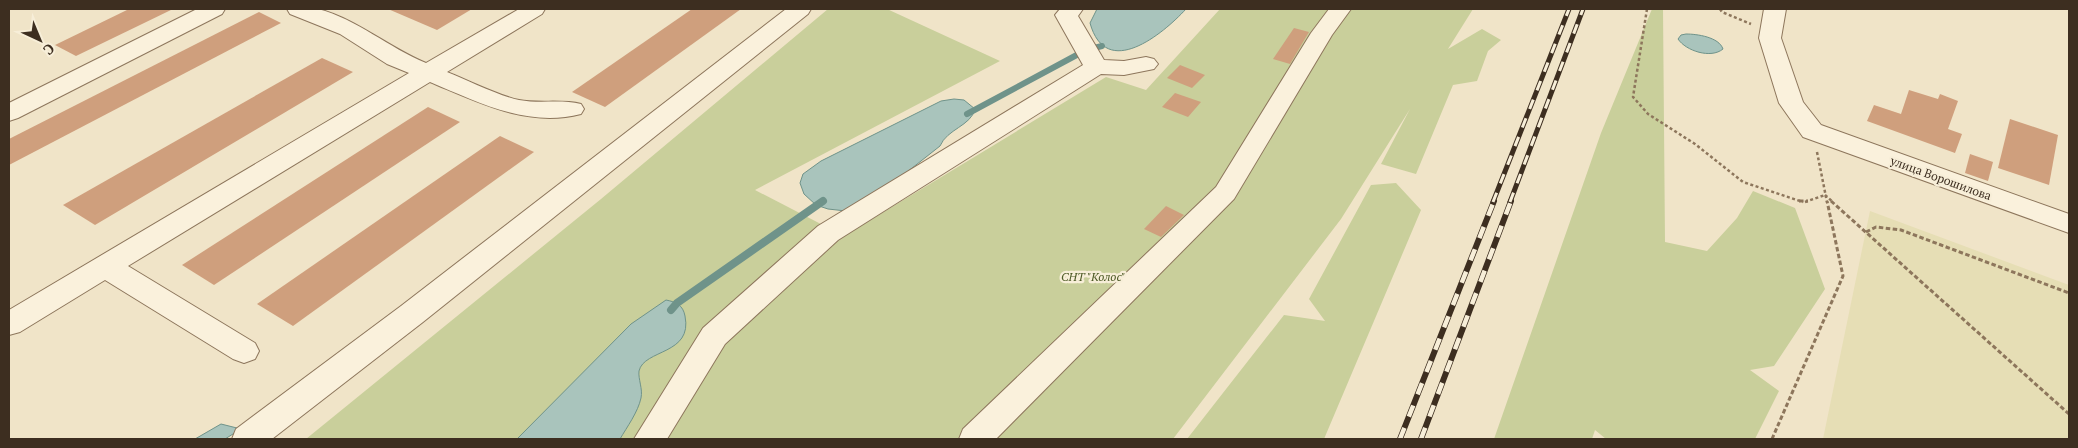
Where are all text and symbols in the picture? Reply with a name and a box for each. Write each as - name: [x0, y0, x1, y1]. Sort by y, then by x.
- north arrow: [15, 15, 65, 65]
- text: С: [39, 40, 59, 60]
- street label: улица Ворошилова: [1888, 152, 1994, 203]
- park label: СНТ "Колос": [1061, 269, 1125, 284]

